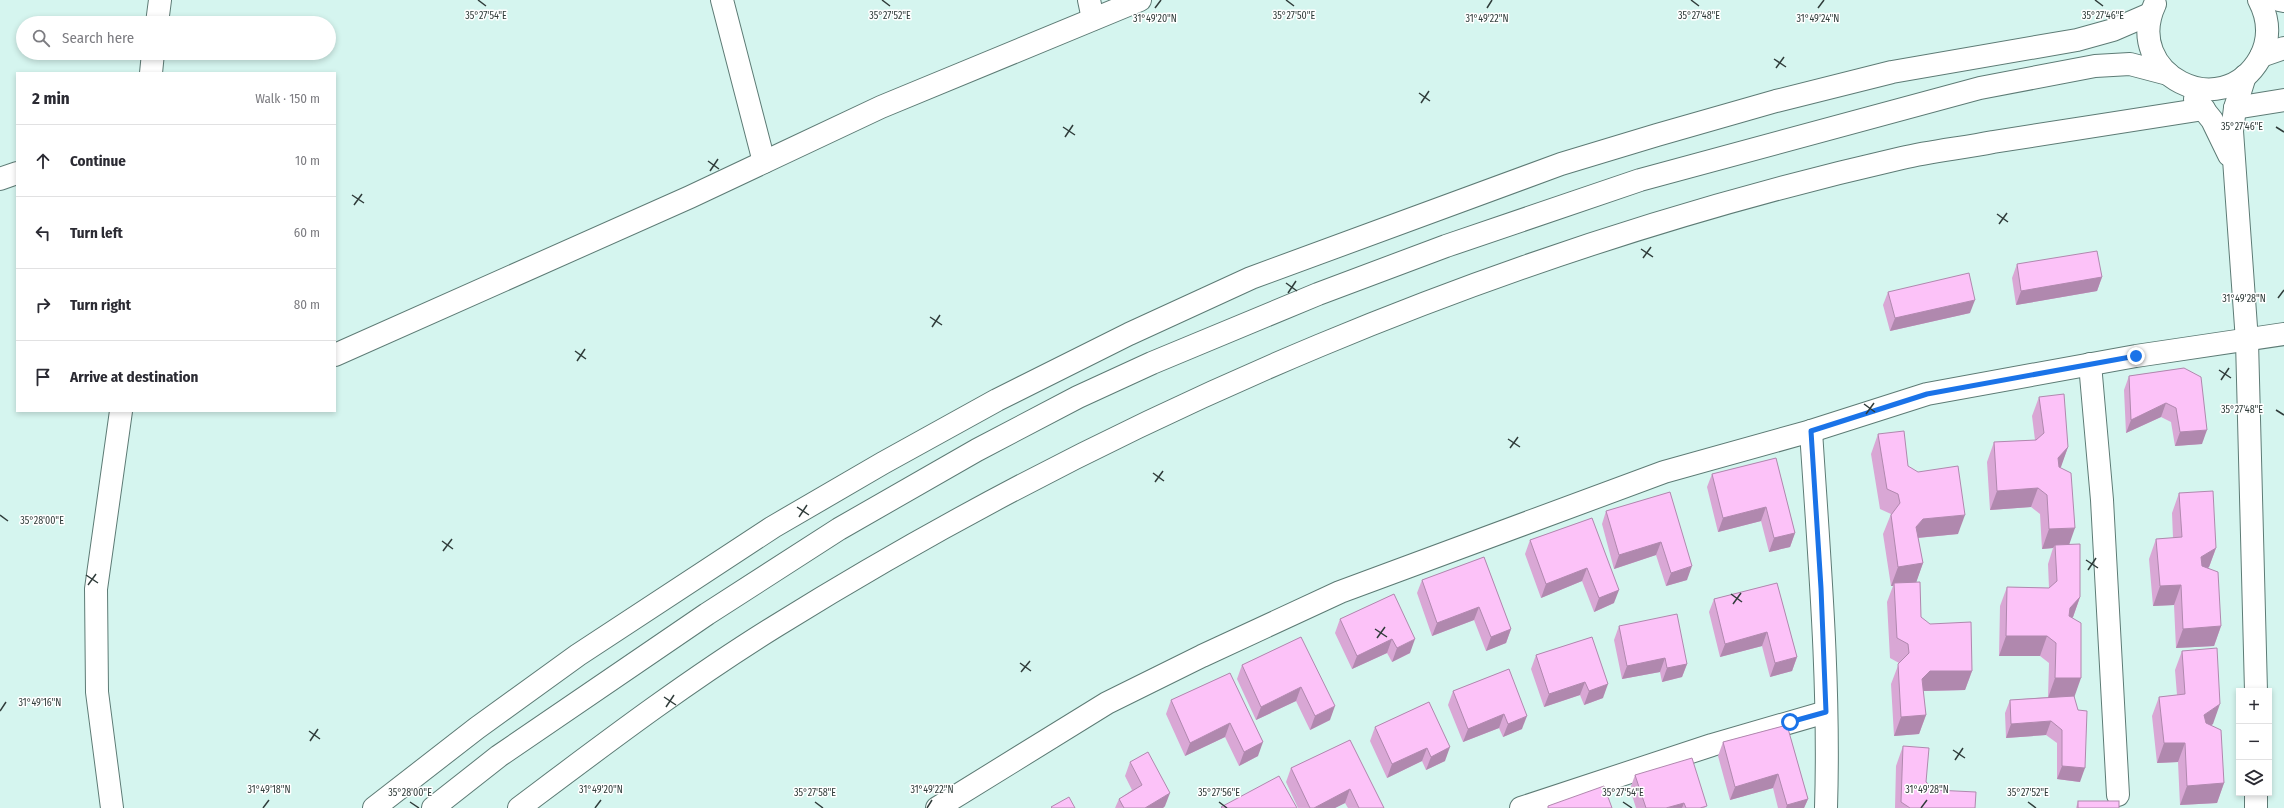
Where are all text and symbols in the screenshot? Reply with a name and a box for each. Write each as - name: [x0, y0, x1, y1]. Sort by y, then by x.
- text: 35°27'54"E: [465, 10, 507, 22]
- text: 35°27'52"E: [869, 10, 911, 22]
- text: 35°27'50"E: [1273, 10, 1315, 22]
- text: 35°27'48"E: [1678, 10, 1720, 22]
- text: 35°27'46"E: [2082, 10, 2124, 22]
- text: 31°49'20"N: [1133, 13, 1177, 25]
- text: 31°49'22"N: [1465, 13, 1509, 25]
- text: 31°49'24"N: [1797, 13, 1839, 25]
- search box: [16, 16, 336, 60]
- icon: search: [30, 27, 52, 49]
- text: Search here: [62, 29, 134, 47]
- text: 2 min: [32, 88, 70, 109]
- text: Walk · 150 m: [255, 91, 320, 106]
- text: 35°27'46"E: [2221, 121, 2263, 133]
- icon: ahead: [32, 150, 54, 172]
- text: Continue: [70, 152, 126, 170]
- text: 10 m: [295, 153, 320, 168]
- icon: left: [32, 222, 54, 244]
- text: Turn left: [70, 224, 123, 242]
- text: 60 m: [294, 225, 320, 240]
- text: 31°49'28"N: [2222, 293, 2266, 305]
- icon: right: [32, 294, 54, 316]
- text: Turn right: [70, 296, 131, 314]
- text: 80 m: [294, 297, 320, 312]
- route end: [2127, 347, 2145, 365]
- icon: arrive: [32, 366, 54, 388]
- text: Arrive at destination: [70, 368, 198, 386]
- text: 35°27'48"E: [2221, 404, 2263, 416]
- text: 35°28'00"E: [20, 515, 64, 527]
- map controls: [2236, 688, 2272, 796]
- button: +: [2236, 688, 2272, 724]
- text: 31°49'16"N: [19, 697, 61, 709]
- route start: [1781, 713, 1799, 731]
- button: −: [2236, 724, 2272, 760]
- button: layers: [2236, 760, 2272, 796]
- text: 31°49'18"N: [248, 784, 291, 796]
- text: 31°49'20"N: [579, 784, 623, 796]
- text: 31°49'22"N: [910, 784, 954, 796]
- text: 31°49'28"N: [1905, 784, 1949, 796]
- text: 35°28'00"E: [388, 787, 432, 799]
- text: 35°27'58"E: [794, 787, 836, 799]
- text: 35°27'56"E: [1198, 787, 1240, 799]
- text: 35°27'54"E: [1602, 787, 1644, 799]
- text: 35°27'52"E: [2007, 787, 2049, 799]

